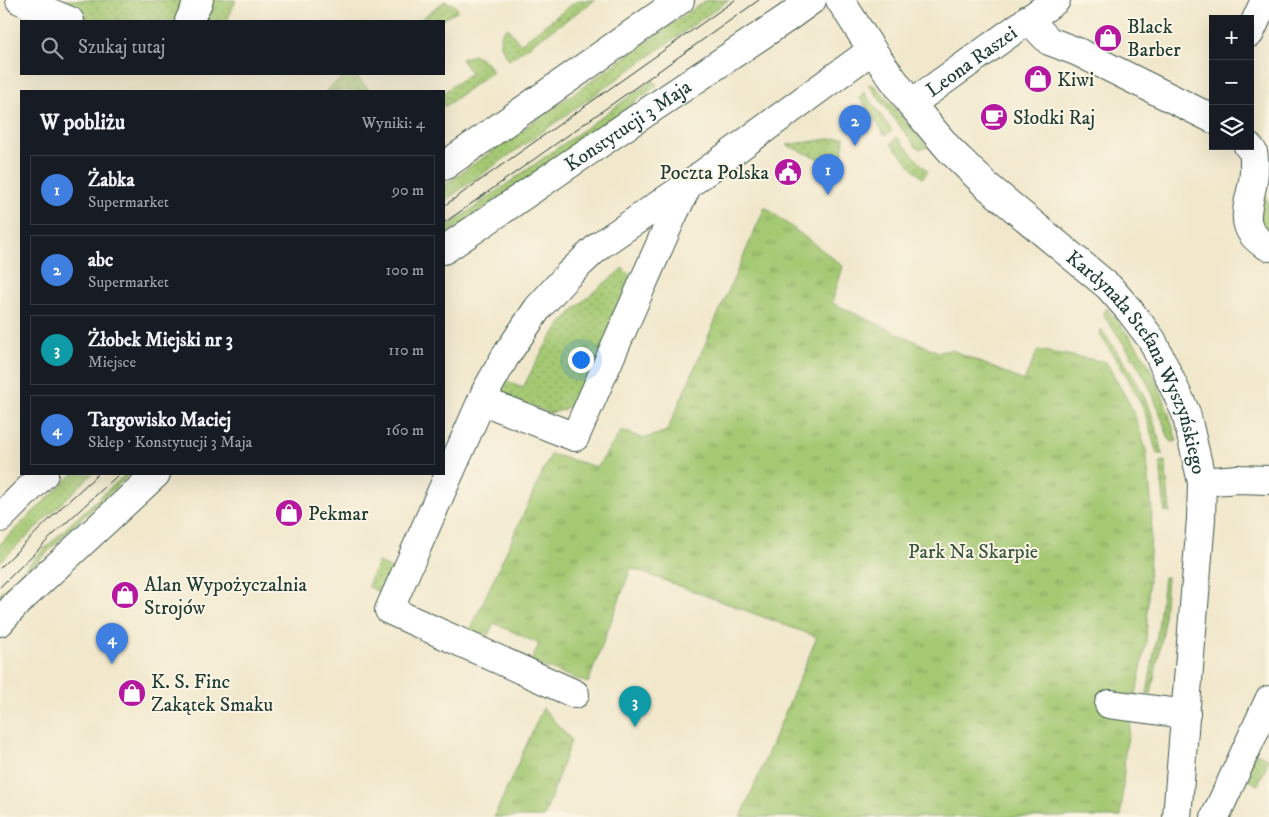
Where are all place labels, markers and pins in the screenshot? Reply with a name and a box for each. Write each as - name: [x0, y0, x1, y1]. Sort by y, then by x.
- place label: Black Barber: [1127, 15, 1181, 63]
- shop icon: Black Barber: [1093, 23, 1123, 53]
- shop icon: Kiwi: [1023, 64, 1053, 94]
- place label: Kiwi: [1057, 68, 1094, 93]
- cafe icon: Słodki Raj: [979, 102, 1009, 132]
- pin: 2: [839, 105, 871, 146]
- place label: Słodki Raj: [1013, 106, 1095, 131]
- pin: 1: [812, 154, 844, 195]
- public building icon: Poczta Polska: [773, 157, 803, 187]
- place label: Poczta Polska: [660, 161, 769, 186]
- shop icon: Pekmar: [274, 498, 304, 528]
- place label: Pekmar: [308, 502, 369, 527]
- place label: Alan Wypożyczalnia Strojów: [144, 573, 307, 621]
- shop icon: Alan Wypożyczalnia Strojów: [110, 580, 140, 610]
- pin: 4: [96, 623, 128, 664]
- place label: K. S. Finc Zakątek Smaku: [151, 670, 273, 718]
- shop icon: K. S. Finc Zakątek Smaku: [117, 678, 147, 708]
- pin: 3: [619, 686, 651, 727]

